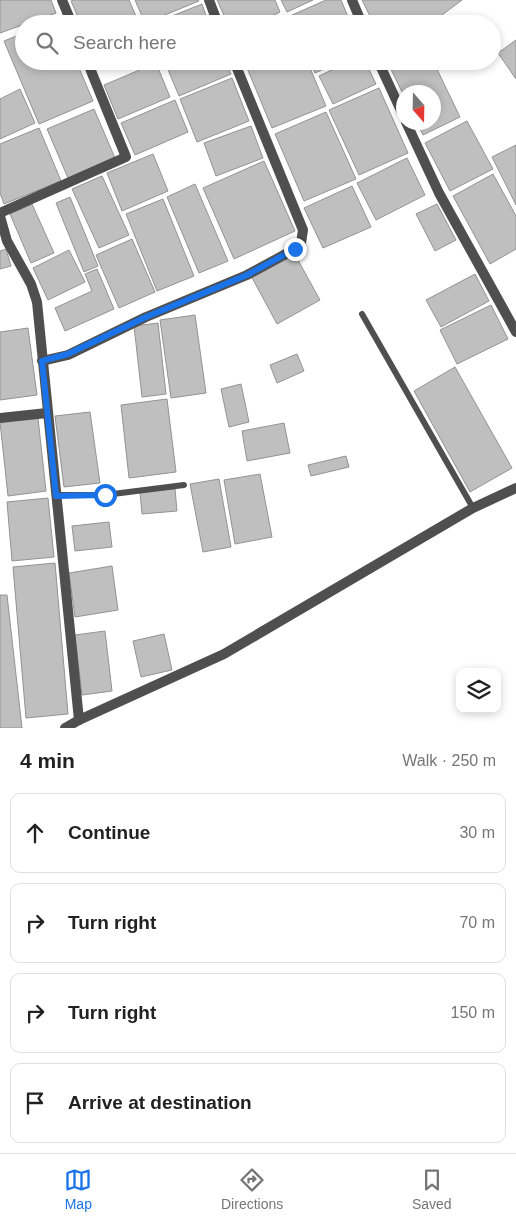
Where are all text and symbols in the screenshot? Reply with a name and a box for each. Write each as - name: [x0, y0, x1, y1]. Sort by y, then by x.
- search box: [15, 15, 501, 70]
- icon: search: [33, 29, 61, 57]
- text: Search here: [73, 32, 177, 53]
- north arrow: [396, 85, 441, 130]
- route end: [284, 238, 307, 261]
- route start: [94, 484, 117, 507]
- map controls: [456, 668, 501, 713]
- button: layers: [456, 668, 501, 713]
- text: 4 min: [20, 749, 75, 772]
- text: Walk · 250 m: [402, 752, 496, 769]
- icon: ahead: [21, 819, 49, 847]
- text: Continue: [68, 822, 150, 843]
- text: 30 m: [459, 824, 495, 841]
- icon: right: [21, 909, 49, 937]
- text: Turn right: [68, 912, 156, 933]
- text: 70 m: [459, 914, 495, 931]
- icon: right: [21, 999, 49, 1027]
- text: Turn right: [68, 1002, 156, 1023]
- text: 150 m: [451, 1004, 495, 1021]
- icon: arrive: [21, 1089, 49, 1117]
- text: Arrive at destination: [68, 1092, 252, 1113]
- tab: Map: [64, 1166, 92, 1212]
- tab: Directions: [221, 1166, 283, 1212]
- tab: Saved: [412, 1166, 452, 1212]

